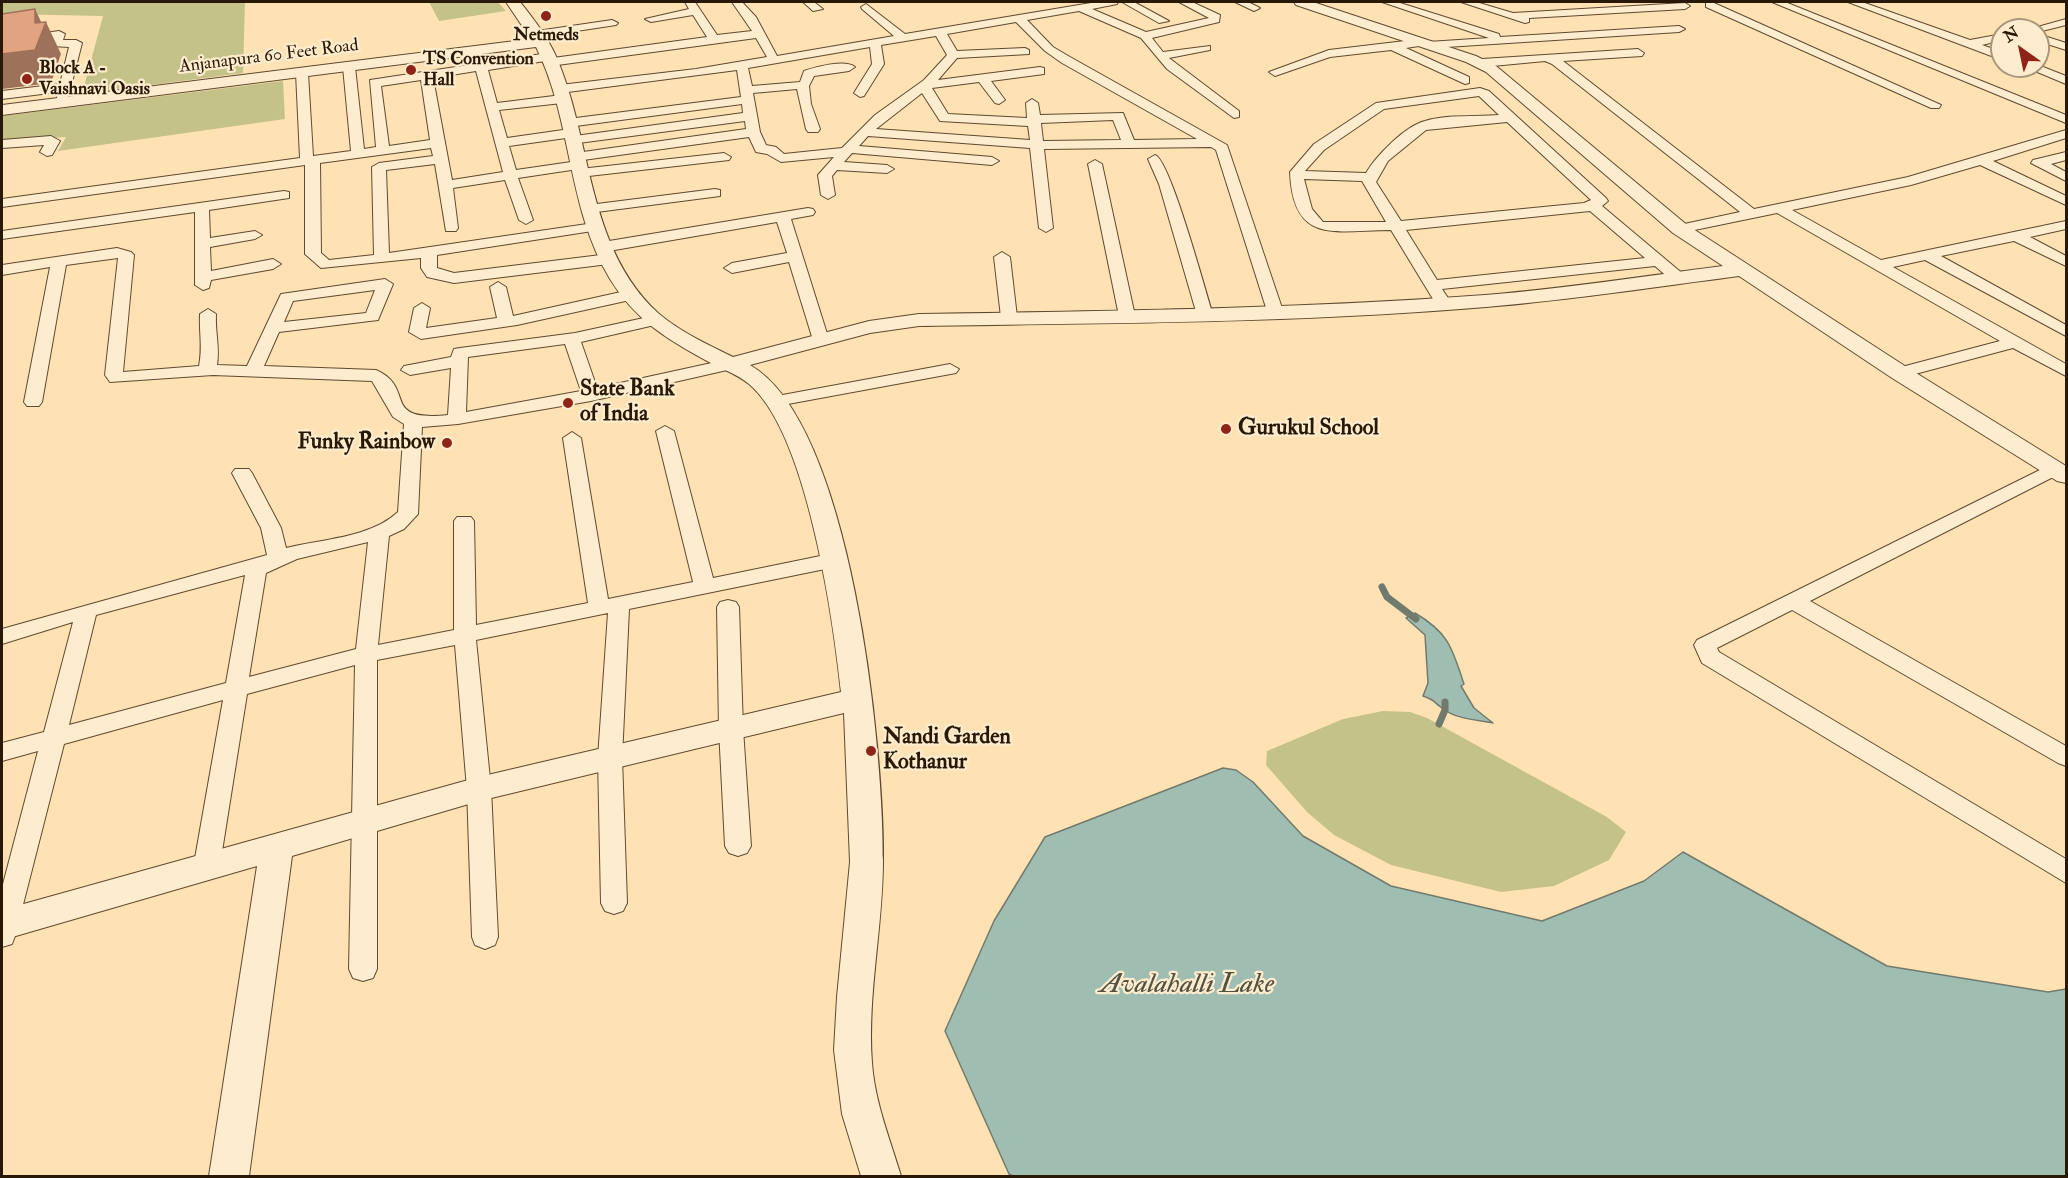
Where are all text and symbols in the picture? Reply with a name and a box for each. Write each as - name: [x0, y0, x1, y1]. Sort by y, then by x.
- marker: Netmeds: [539, 9, 553, 23]
- north arrow: [1990, 18, 2050, 78]
- text: N: [2000, 22, 2023, 47]
- place label: Netmeds: [513, 25, 579, 47]
- street label: Anjanapura 60 Feet Road: [178, 35, 360, 79]
- place label: TS Convention Hall: [423, 49, 534, 92]
- place label: Block A - Vaishnavi Oasis: [39, 58, 150, 100]
- marker: TS Convention Hall: [404, 63, 418, 77]
- marker: Block A - Vaishnavi Oasis: [20, 72, 34, 86]
- place label: State Bank of India: [580, 377, 675, 428]
- marker: State Bank of India: [561, 396, 575, 410]
- place label: Gurukul School: [1238, 416, 1379, 442]
- marker: Gurukul School: [1219, 422, 1233, 436]
- place label: Funky Rainbow: [297, 430, 435, 456]
- marker: Funky Rainbow: [440, 436, 454, 450]
- place label: Nandi Garden Kothanur: [883, 725, 1011, 776]
- marker: Nandi Garden Kothanur: [864, 744, 878, 758]
- water label: Avalahalli Lake: [1100, 969, 1274, 1003]

